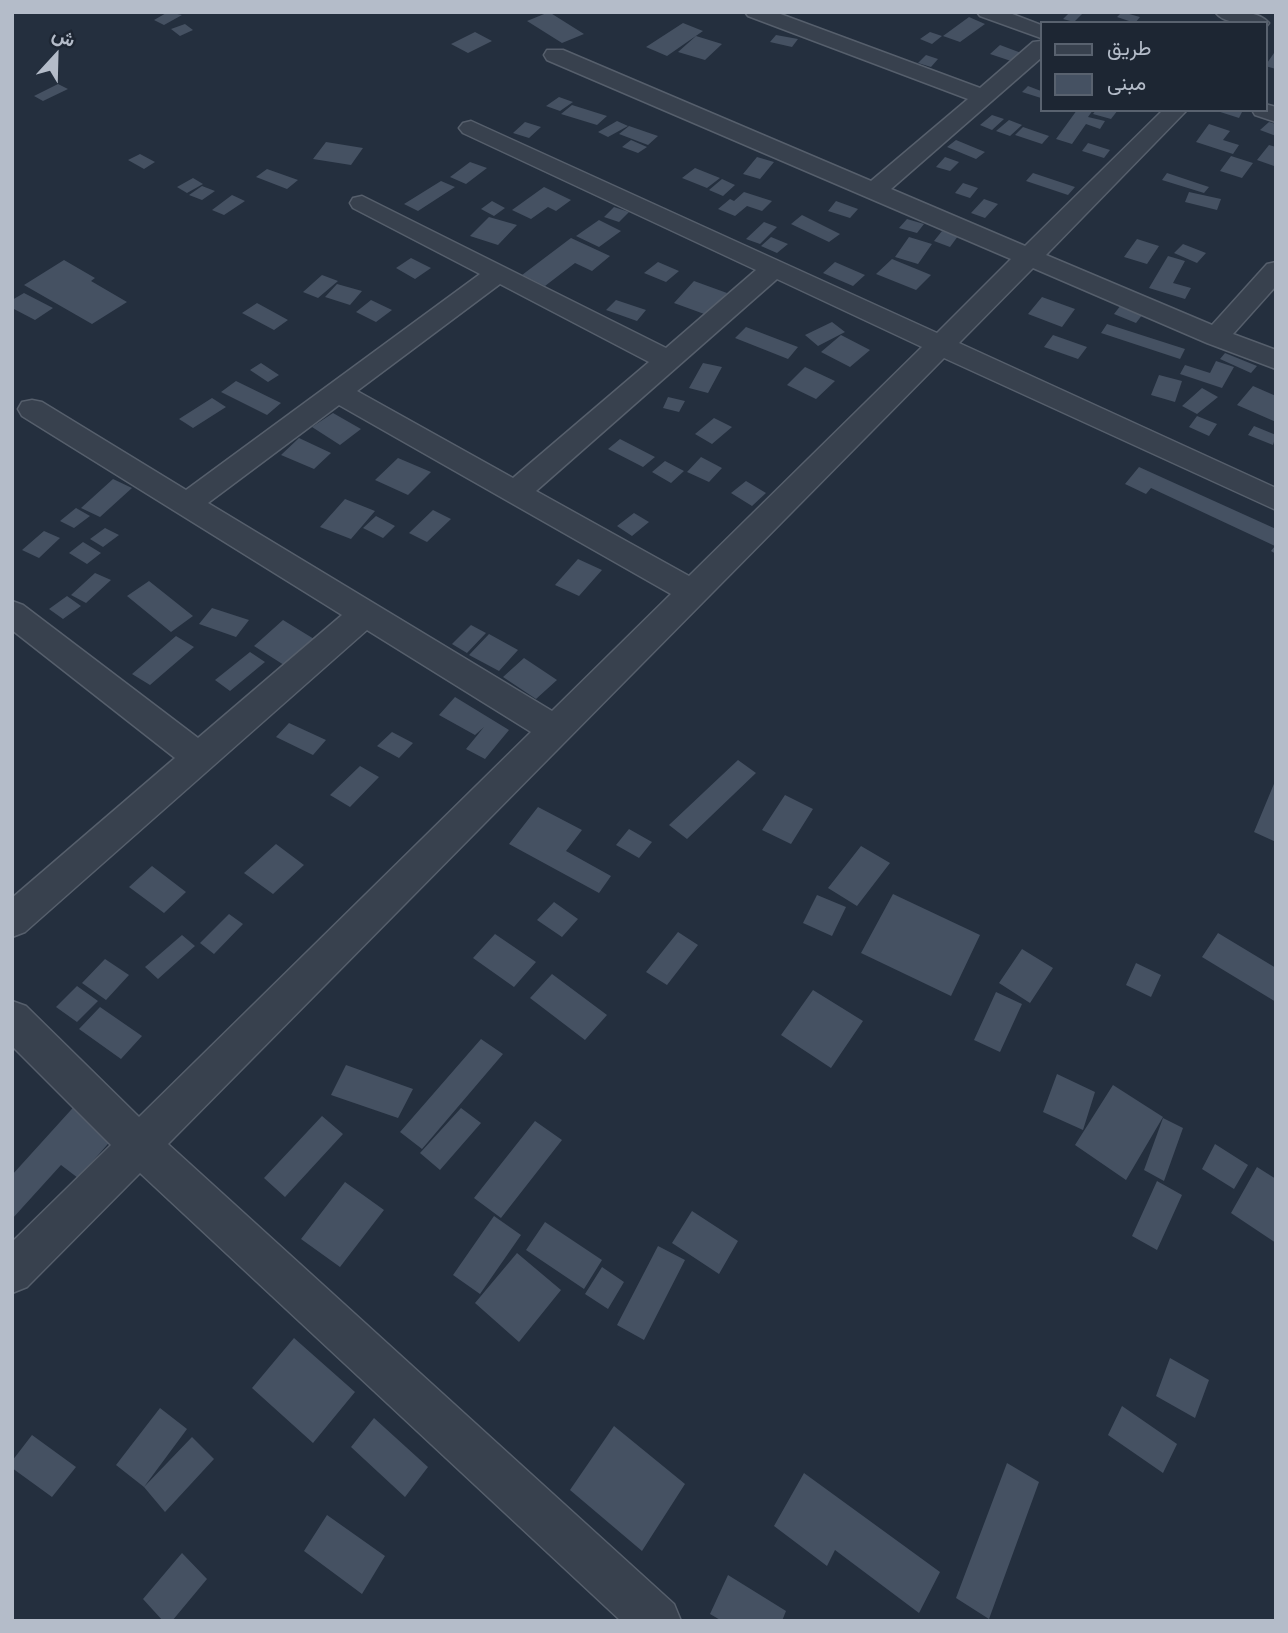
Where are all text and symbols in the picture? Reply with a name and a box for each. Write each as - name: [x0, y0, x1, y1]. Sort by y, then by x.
- text: ش: [48, 20, 79, 53]
- north arrow: [21, 21, 91, 91]
- legend: [1040, 21, 1267, 112]
- text: طريق: [1107, 33, 1152, 61]
- text: مبنى: [1107, 68, 1146, 96]

